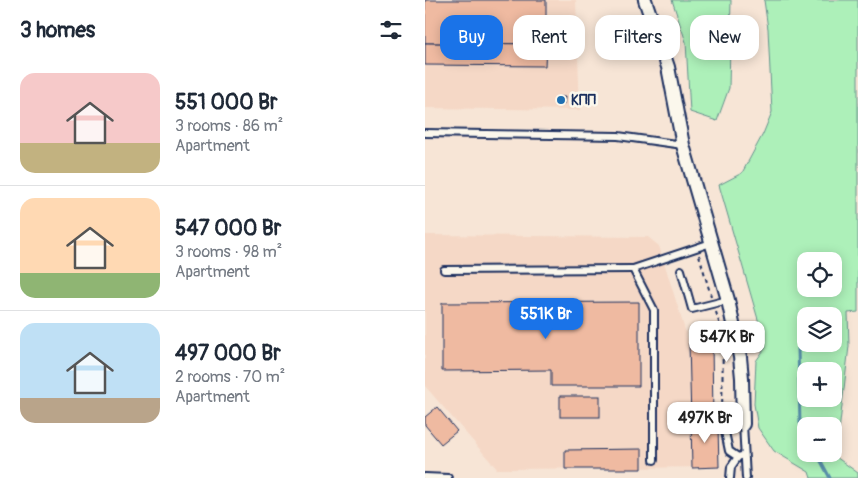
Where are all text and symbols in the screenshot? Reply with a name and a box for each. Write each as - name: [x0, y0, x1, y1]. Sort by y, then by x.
- chip: Buy: [440, 15, 503, 60]
- chip: Rent: [513, 15, 585, 60]
- chip: Filters: [595, 15, 680, 60]
- chip: New: [690, 15, 759, 60]
- icon: filters: [377, 16, 405, 44]
- text: 3 homes: [20, 17, 95, 44]
- text: 551 000 Br: [175, 89, 278, 116]
- place label: КПП: [571, 92, 596, 109]
- icon: home: [60, 93, 120, 153]
- marker: КПП: [555, 94, 567, 106]
- text: 3 rooms · 86 m²: [175, 116, 283, 136]
- text: Apartment: [175, 136, 250, 156]
- text: 547 000 Br: [175, 215, 281, 242]
- icon: home: [60, 218, 120, 278]
- text: 3 rooms · 98 m²: [175, 242, 282, 262]
- map controls: [797, 252, 842, 462]
- button: locate: [797, 252, 842, 297]
- text: Apartment: [175, 262, 250, 282]
- pin: 551K Br: [500, 298, 592, 340]
- text: 551K Br: [520, 304, 572, 324]
- button: layers: [797, 307, 842, 352]
- pin: 547K Br: [681, 320, 773, 363]
- text: 547K Br: [700, 327, 754, 347]
- text: 497 000 Br: [175, 340, 281, 367]
- icon: home: [60, 343, 120, 403]
- button: +: [797, 362, 842, 407]
- text: 2 rooms · 70 m²: [175, 367, 285, 387]
- text: Apartment: [175, 387, 250, 407]
- pin: 497K Br: [659, 402, 751, 444]
- text: 497K Br: [678, 408, 732, 428]
- button: −: [797, 417, 842, 462]

